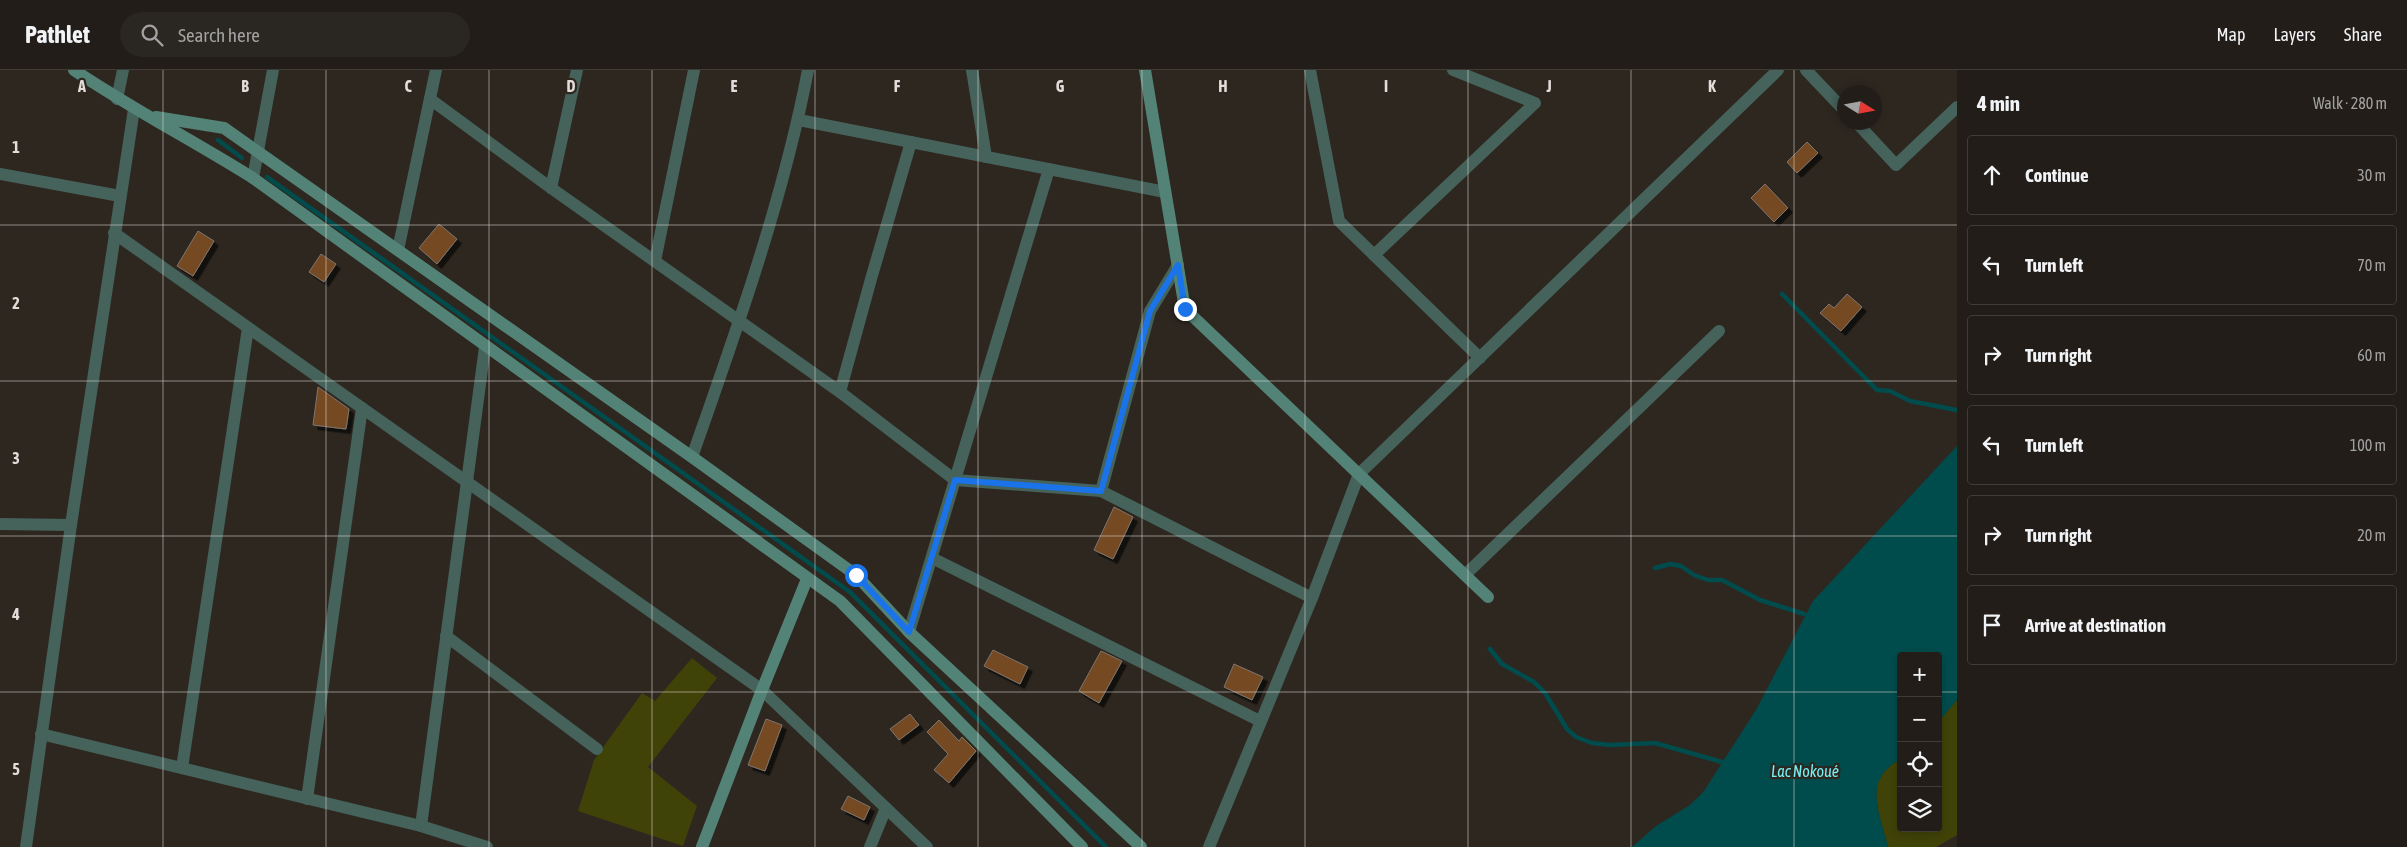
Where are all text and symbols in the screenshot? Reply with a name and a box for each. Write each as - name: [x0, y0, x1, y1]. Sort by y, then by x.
- search box: [120, 12, 470, 57]
- text: Pathlet: [25, 21, 90, 48]
- icon: search: [138, 21, 166, 49]
- text: Search here: [178, 24, 260, 46]
- text: Map: [2216, 24, 2245, 45]
- text: Layers: [2273, 24, 2316, 45]
- text: Share: [2344, 24, 2382, 45]
- text: A: [77, 77, 86, 95]
- text: B: [241, 77, 249, 95]
- text: C: [404, 77, 412, 95]
- text: D: [567, 77, 576, 95]
- text: E: [731, 77, 738, 95]
- text: F: [894, 77, 901, 95]
- text: G: [1056, 77, 1065, 95]
- text: H: [1218, 77, 1228, 95]
- text: I: [1384, 77, 1388, 95]
- text: J: [1545, 77, 1552, 95]
- text: K: [1708, 77, 1716, 95]
- north arrow: [1837, 85, 1882, 130]
- text: 4 min: [1977, 91, 2020, 115]
- text: Walk · 280 m: [2313, 94, 2387, 112]
- text: 1: [12, 138, 20, 156]
- icon: ahead: [1978, 161, 2006, 189]
- text: Continue: [2025, 164, 2089, 186]
- text: 30 m: [2357, 166, 2386, 184]
- icon: left: [1978, 251, 2006, 279]
- text: Turn left: [2025, 254, 2083, 276]
- text: 70 m: [2357, 256, 2386, 274]
- text: 2: [12, 294, 20, 312]
- route end: [1174, 298, 1197, 321]
- icon: right: [1978, 341, 2006, 369]
- text: Turn right: [2025, 344, 2092, 366]
- text: 60 m: [2357, 346, 2386, 364]
- icon: left: [1978, 431, 2006, 459]
- text: Turn left: [2025, 434, 2083, 456]
- text: 100 m: [2350, 436, 2386, 454]
- text: 3: [12, 449, 20, 467]
- icon: right: [1978, 521, 2006, 549]
- text: Turn right: [2025, 524, 2092, 546]
- text: 20 m: [2357, 526, 2386, 544]
- route start: [845, 564, 868, 587]
- text: 4: [11, 605, 20, 623]
- icon: arrive: [1978, 611, 2006, 639]
- text: Arrive at destination: [2025, 614, 2166, 636]
- map controls: [1897, 652, 1942, 832]
- button: +: [1897, 652, 1942, 697]
- button: −: [1897, 697, 1942, 742]
- button: locate: [1897, 742, 1942, 787]
- text: 5: [12, 760, 20, 778]
- water label: Lac Nokoué: [1771, 762, 1839, 780]
- button: layers: [1897, 787, 1942, 832]

